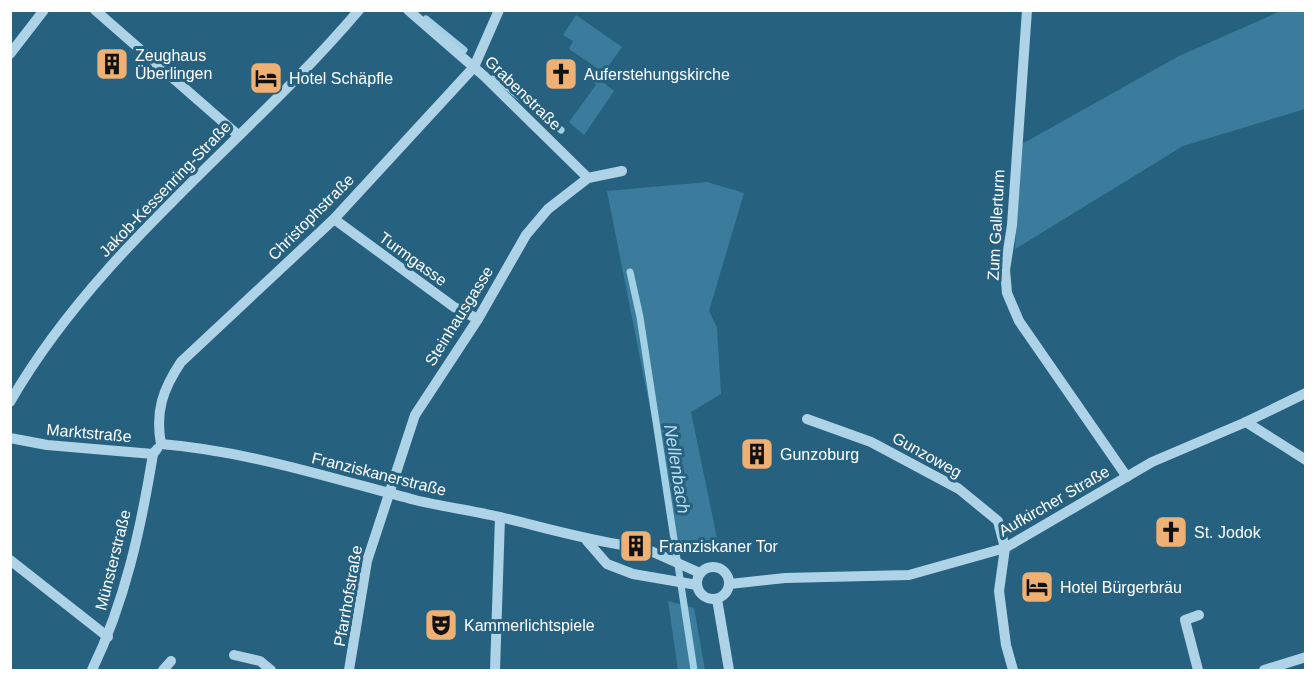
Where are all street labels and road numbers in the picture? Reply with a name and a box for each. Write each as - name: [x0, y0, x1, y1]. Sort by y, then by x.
- street label: Grabenstraße: [482, 53, 564, 133]
- street label: Jakob-Kessenring-Straße: [96, 118, 234, 260]
- street label: Zum Gallerturm: [985, 169, 1007, 281]
- street label: Christophstraße: [265, 171, 357, 263]
- street label: Turmgasse: [376, 229, 450, 289]
- street label: Steinhausgasse: [422, 263, 496, 369]
- street label: Marktstraße: [46, 421, 132, 445]
- street label: Gunzoweg: [889, 429, 965, 481]
- street label: Franziskanerstraße: [310, 449, 448, 499]
- street label: Aufkircher Straße: [996, 462, 1112, 539]
- street label: Münsterstraße: [92, 508, 134, 612]
- street label: Pfarrhofstraße: [331, 544, 365, 648]

